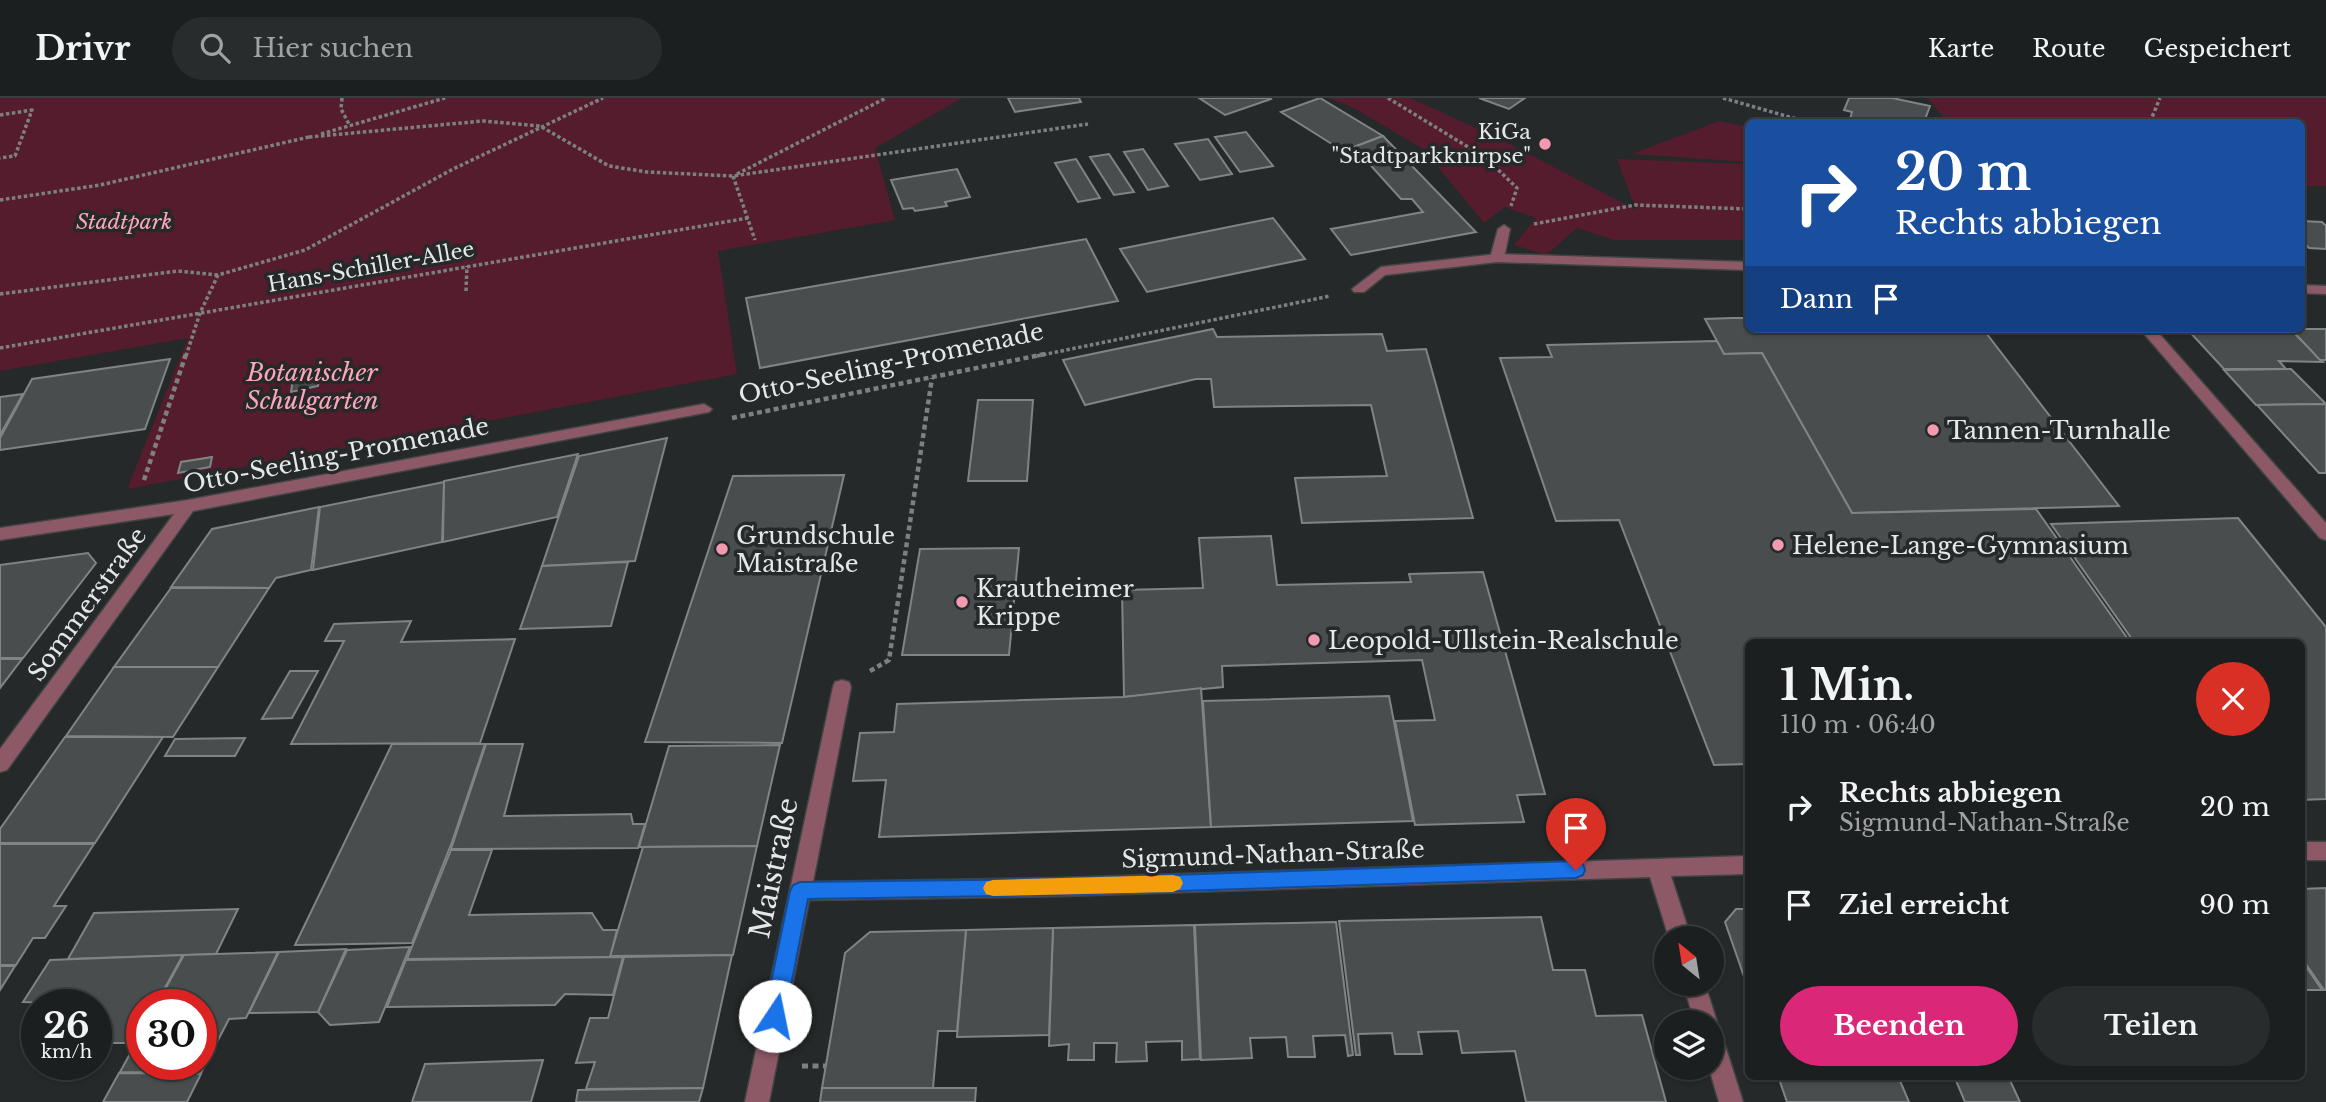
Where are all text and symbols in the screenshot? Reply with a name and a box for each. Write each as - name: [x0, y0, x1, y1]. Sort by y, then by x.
- search box: [172, 17, 662, 80]
- text: Drivr: [35, 28, 130, 69]
- icon: search: [196, 29, 234, 67]
- text: Hier suchen: [252, 32, 413, 64]
- text: Karte: [1928, 34, 1994, 63]
- text: Route: [2032, 34, 2106, 63]
- text: Gespeichert: [2144, 34, 2291, 63]
- place label: KiGa "Stadtparkknirpse": [1331, 119, 1531, 169]
- marker: KiGa "Stadtparkknirpse": [1537, 136, 1553, 152]
- text: 20 m: [1895, 142, 2031, 203]
- icon: right: [1780, 147, 1871, 238]
- text: Rechts abbiegen: [1895, 203, 2162, 243]
- park label: Stadtpark: [76, 209, 172, 235]
- street label: Hans-Schiller-Allee: [266, 236, 476, 298]
- icon: arrive: [1867, 280, 1905, 318]
- text: Dann: [1780, 283, 1853, 315]
- street label: Otto-Seeling-Promenade: [736, 316, 1046, 410]
- park label: Botanischer Schulgarten: [245, 358, 378, 415]
- street label: Otto-Seeling-Promenade: [181, 411, 491, 499]
- place label: Tannen-Turnhalle: [1947, 416, 2171, 445]
- marker: Tannen-Turnhalle: [1925, 422, 1941, 438]
- place label: Grundschule Maistraße: [736, 521, 895, 578]
- street label: Sommerstraße: [22, 522, 152, 686]
- place label: Helene-Lange-Gymnasium: [1792, 531, 2129, 560]
- marker: Helene-Lange-Gymnasium: [1770, 537, 1786, 553]
- marker: Grundschule Maistraße: [714, 541, 730, 557]
- place label: Krautheimer Krippe: [976, 574, 1135, 631]
- marker: Krautheimer Krippe: [954, 594, 970, 610]
- place label: Leopold-Ullstein-Realschule: [1328, 626, 1679, 655]
- marker: Leopold-Ullstein-Realschule: [1306, 632, 1322, 648]
- text: 1 Min.: [1780, 659, 1914, 711]
- button: close: [2196, 662, 2270, 736]
- text: 110 m · 06:40: [1780, 711, 1936, 739]
- text: Rechts abbiegen: [1839, 777, 2062, 809]
- icon: right: [1780, 788, 1818, 826]
- text: 20 m: [2200, 791, 2270, 823]
- street label: Maistraße: [742, 794, 806, 942]
- pin: [1546, 798, 1606, 870]
- icon: arrive: [1557, 809, 1595, 847]
- text: Sigmund-Nathan-Straße: [1839, 809, 2130, 837]
- street label: Sigmund-Nathan-Straße: [1121, 834, 1425, 874]
- icon: arrive: [1780, 886, 1818, 924]
- text: Ziel erreicht: [1839, 889, 2009, 921]
- text: 90 m: [2199, 889, 2270, 921]
- north arrow: [1654, 926, 1724, 996]
- map controls: [1654, 926, 1724, 1080]
- position arrow: [738, 979, 812, 1053]
- button: Beenden: [1780, 986, 2018, 1066]
- button: Teilen: [2032, 986, 2270, 1066]
- speed limit sign: 30: [126, 989, 217, 1080]
- text: 26: [43, 1004, 90, 1047]
- button: layers: [1654, 1010, 1724, 1080]
- text: km/h: [41, 1041, 92, 1063]

